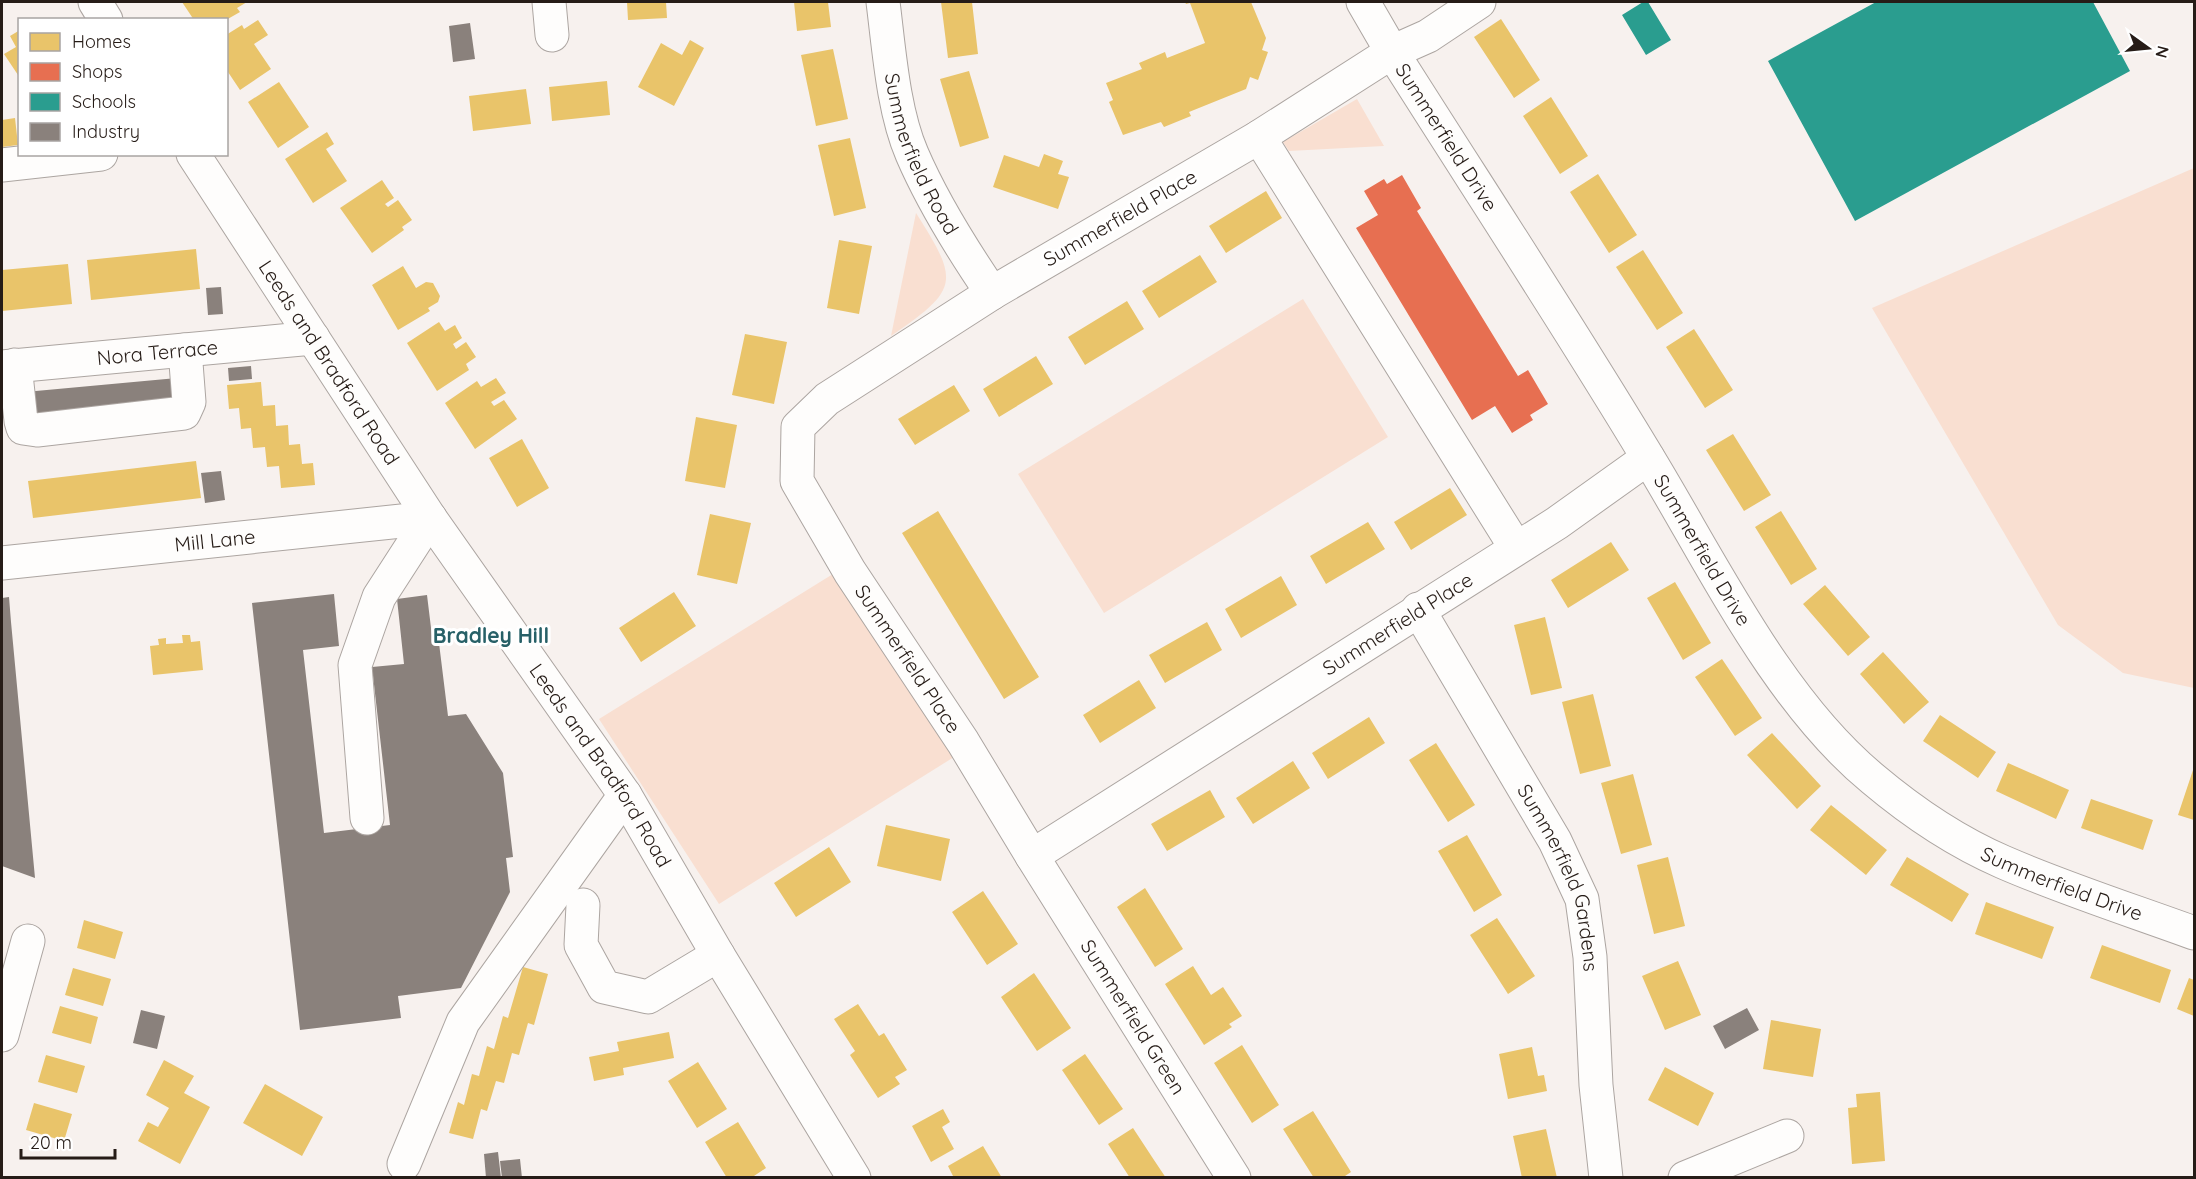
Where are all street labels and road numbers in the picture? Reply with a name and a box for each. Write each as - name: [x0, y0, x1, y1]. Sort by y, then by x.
- street label: Summerfield Drive: [1390, 58, 1503, 216]
- street label: Summerfield Road: [880, 71, 964, 239]
- street label: Summerfield Place: [1039, 163, 1201, 272]
- street label: Leeds and Bradford Road: [254, 255, 405, 470]
- street label: Nora Terrace: [96, 334, 219, 370]
- street label: Summerfield Drive: [1649, 470, 1757, 630]
- street label: Mill Lane: [173, 523, 256, 557]
- street label: Summerfield Place: [1318, 567, 1477, 681]
- street label: Summerfield Place: [850, 580, 967, 738]
- street label: Leeds and Bradford Road: [524, 658, 677, 872]
- street label: Summerfield Gardens: [1512, 779, 1604, 972]
- street label: Summerfield Drive: [1977, 841, 2146, 926]
- street label: Summerfield Green: [1075, 935, 1191, 1099]

